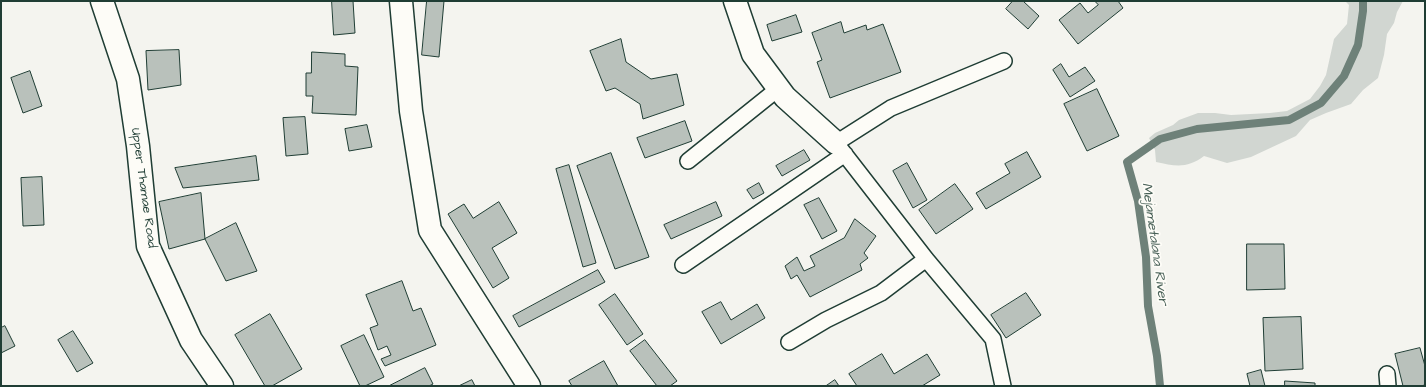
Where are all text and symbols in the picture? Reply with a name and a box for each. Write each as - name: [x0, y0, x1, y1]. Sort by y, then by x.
- street label: Upper Thamae Road: [127, 127, 159, 249]
- water label: Mejametalana River: [1137, 182, 1171, 306]

